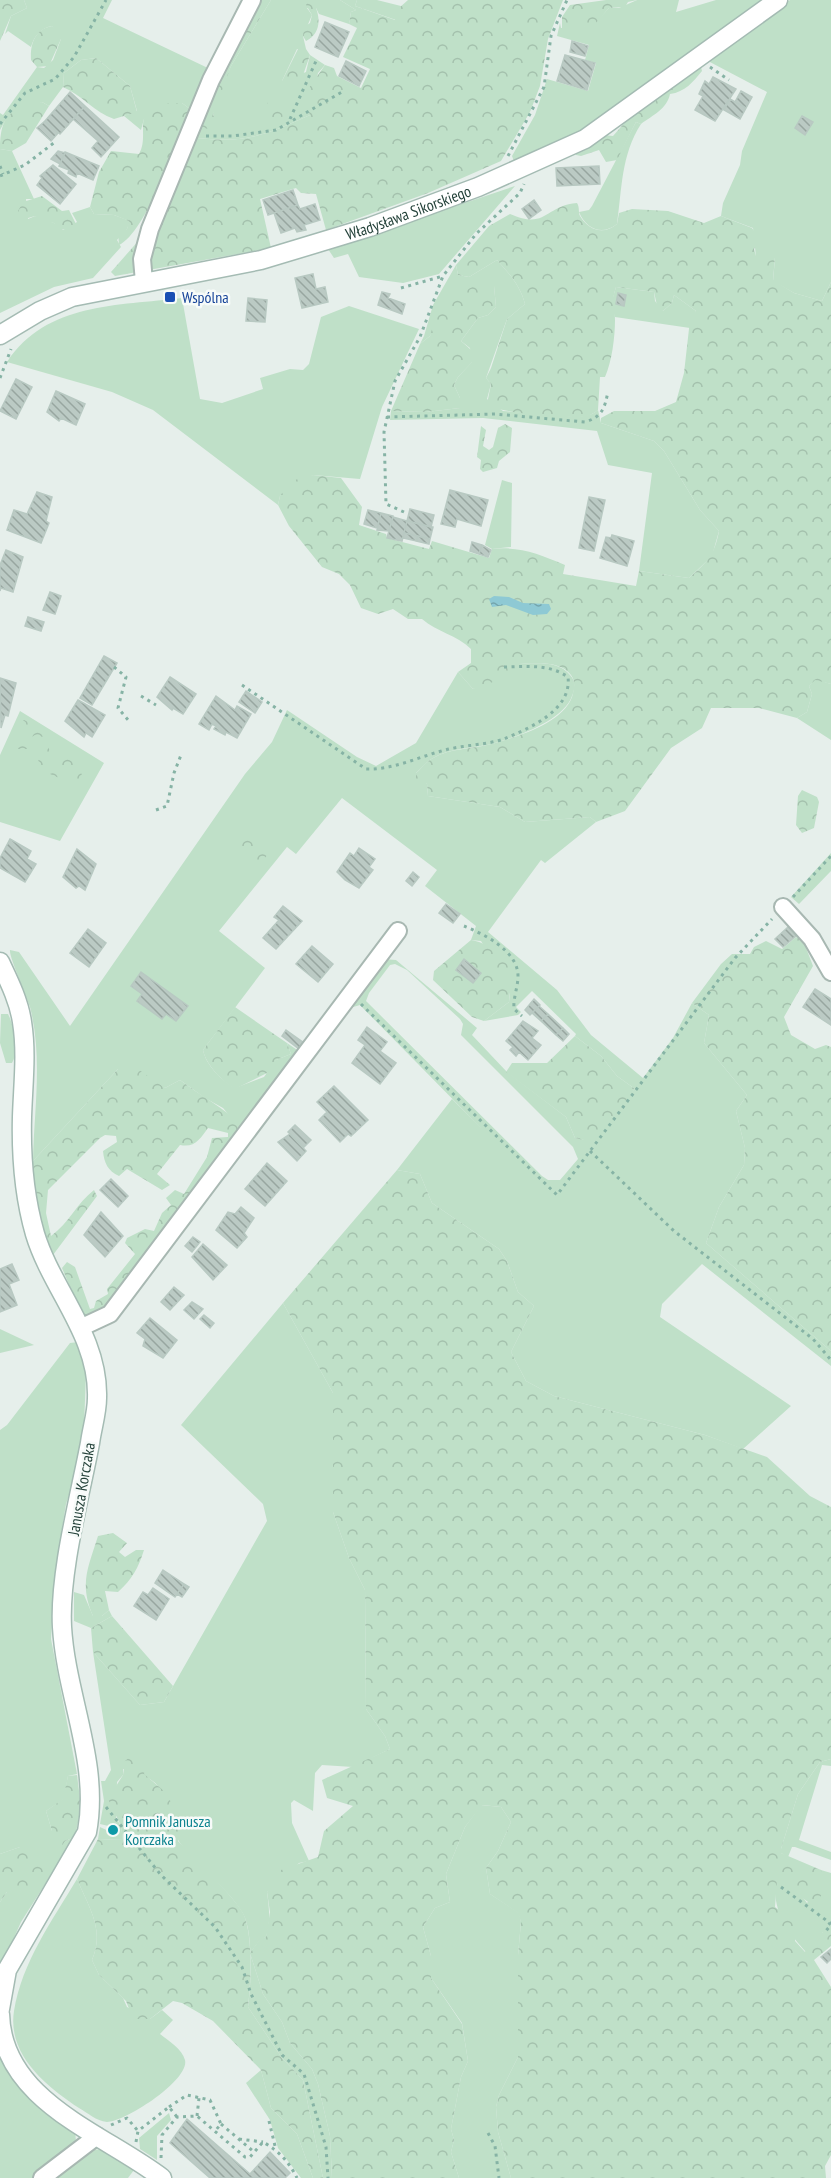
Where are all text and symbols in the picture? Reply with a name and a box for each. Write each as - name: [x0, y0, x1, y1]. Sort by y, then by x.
- street label: Władysława Sikorskiego: [343, 180, 474, 244]
- place label: Wspólna: [182, 287, 229, 307]
- marker: Wspólna: [163, 290, 177, 304]
- street label: Janusza Korczaka: [63, 1441, 99, 1538]
- place label: Pomnik Janusza Korczaka: [125, 1811, 211, 1849]
- marker: Pomnik Janusza Korczaka: [106, 1823, 120, 1837]

